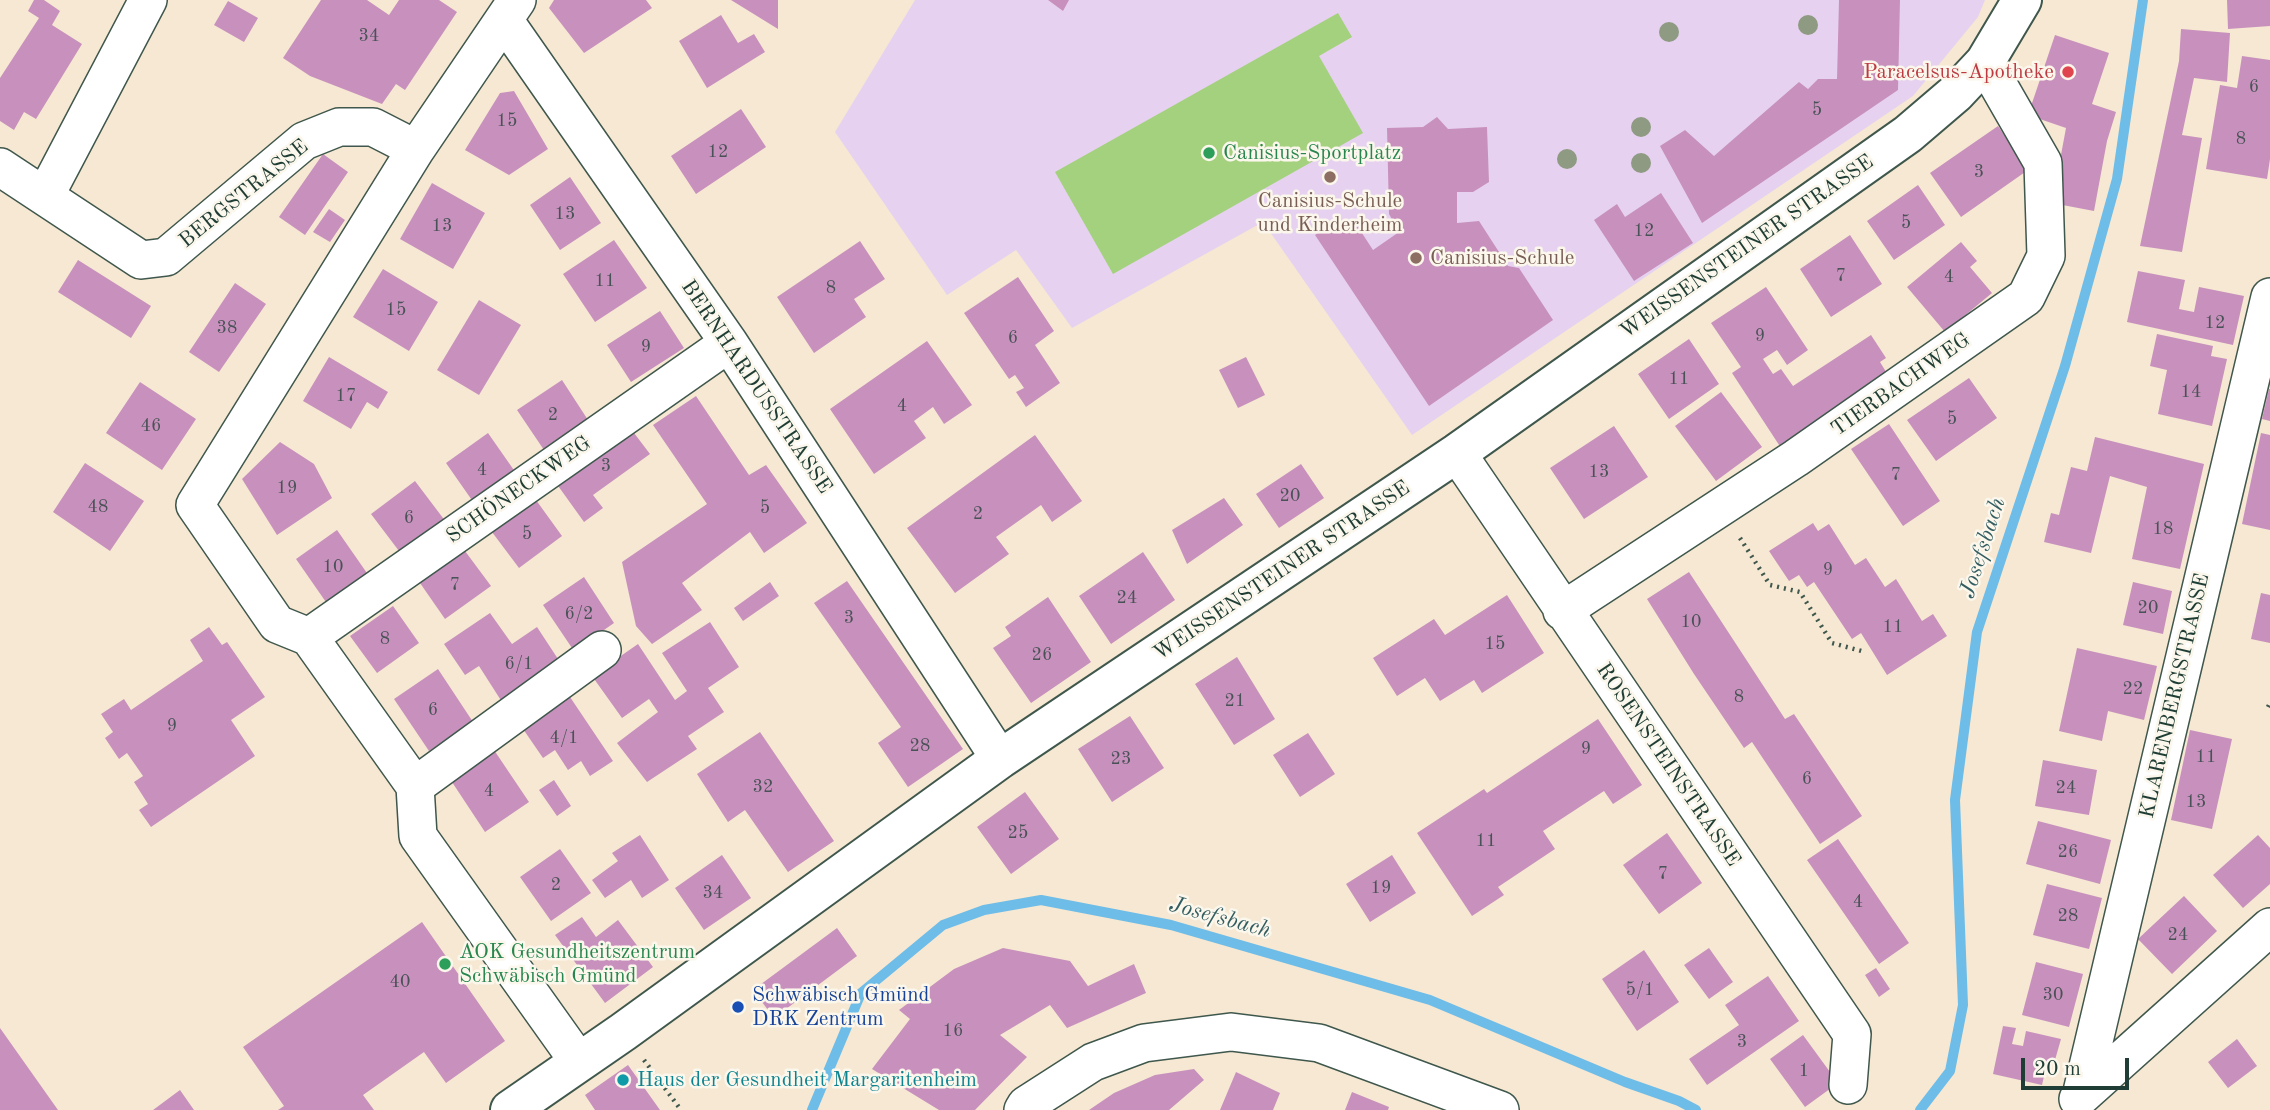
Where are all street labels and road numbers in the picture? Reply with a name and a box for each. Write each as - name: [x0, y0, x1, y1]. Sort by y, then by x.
- street label: BERGSTRASSE: [174, 134, 314, 254]
- street label: WEISSENSTEINER STRASSE: [1615, 150, 1879, 344]
- street label: BERNHARDUSSTRASSE: [675, 275, 837, 499]
- street label: TIERBACHWEG: [1827, 328, 1975, 442]
- street label: SCHÖNECKWEG: [442, 431, 596, 549]
- street label: WEISSENSTEINER STRASSE: [1149, 476, 1415, 666]
- street label: KLARENBERGSTRASSE: [2135, 571, 2215, 821]
- street label: ROSENSTEINSTRASSE: [1590, 658, 1746, 872]

